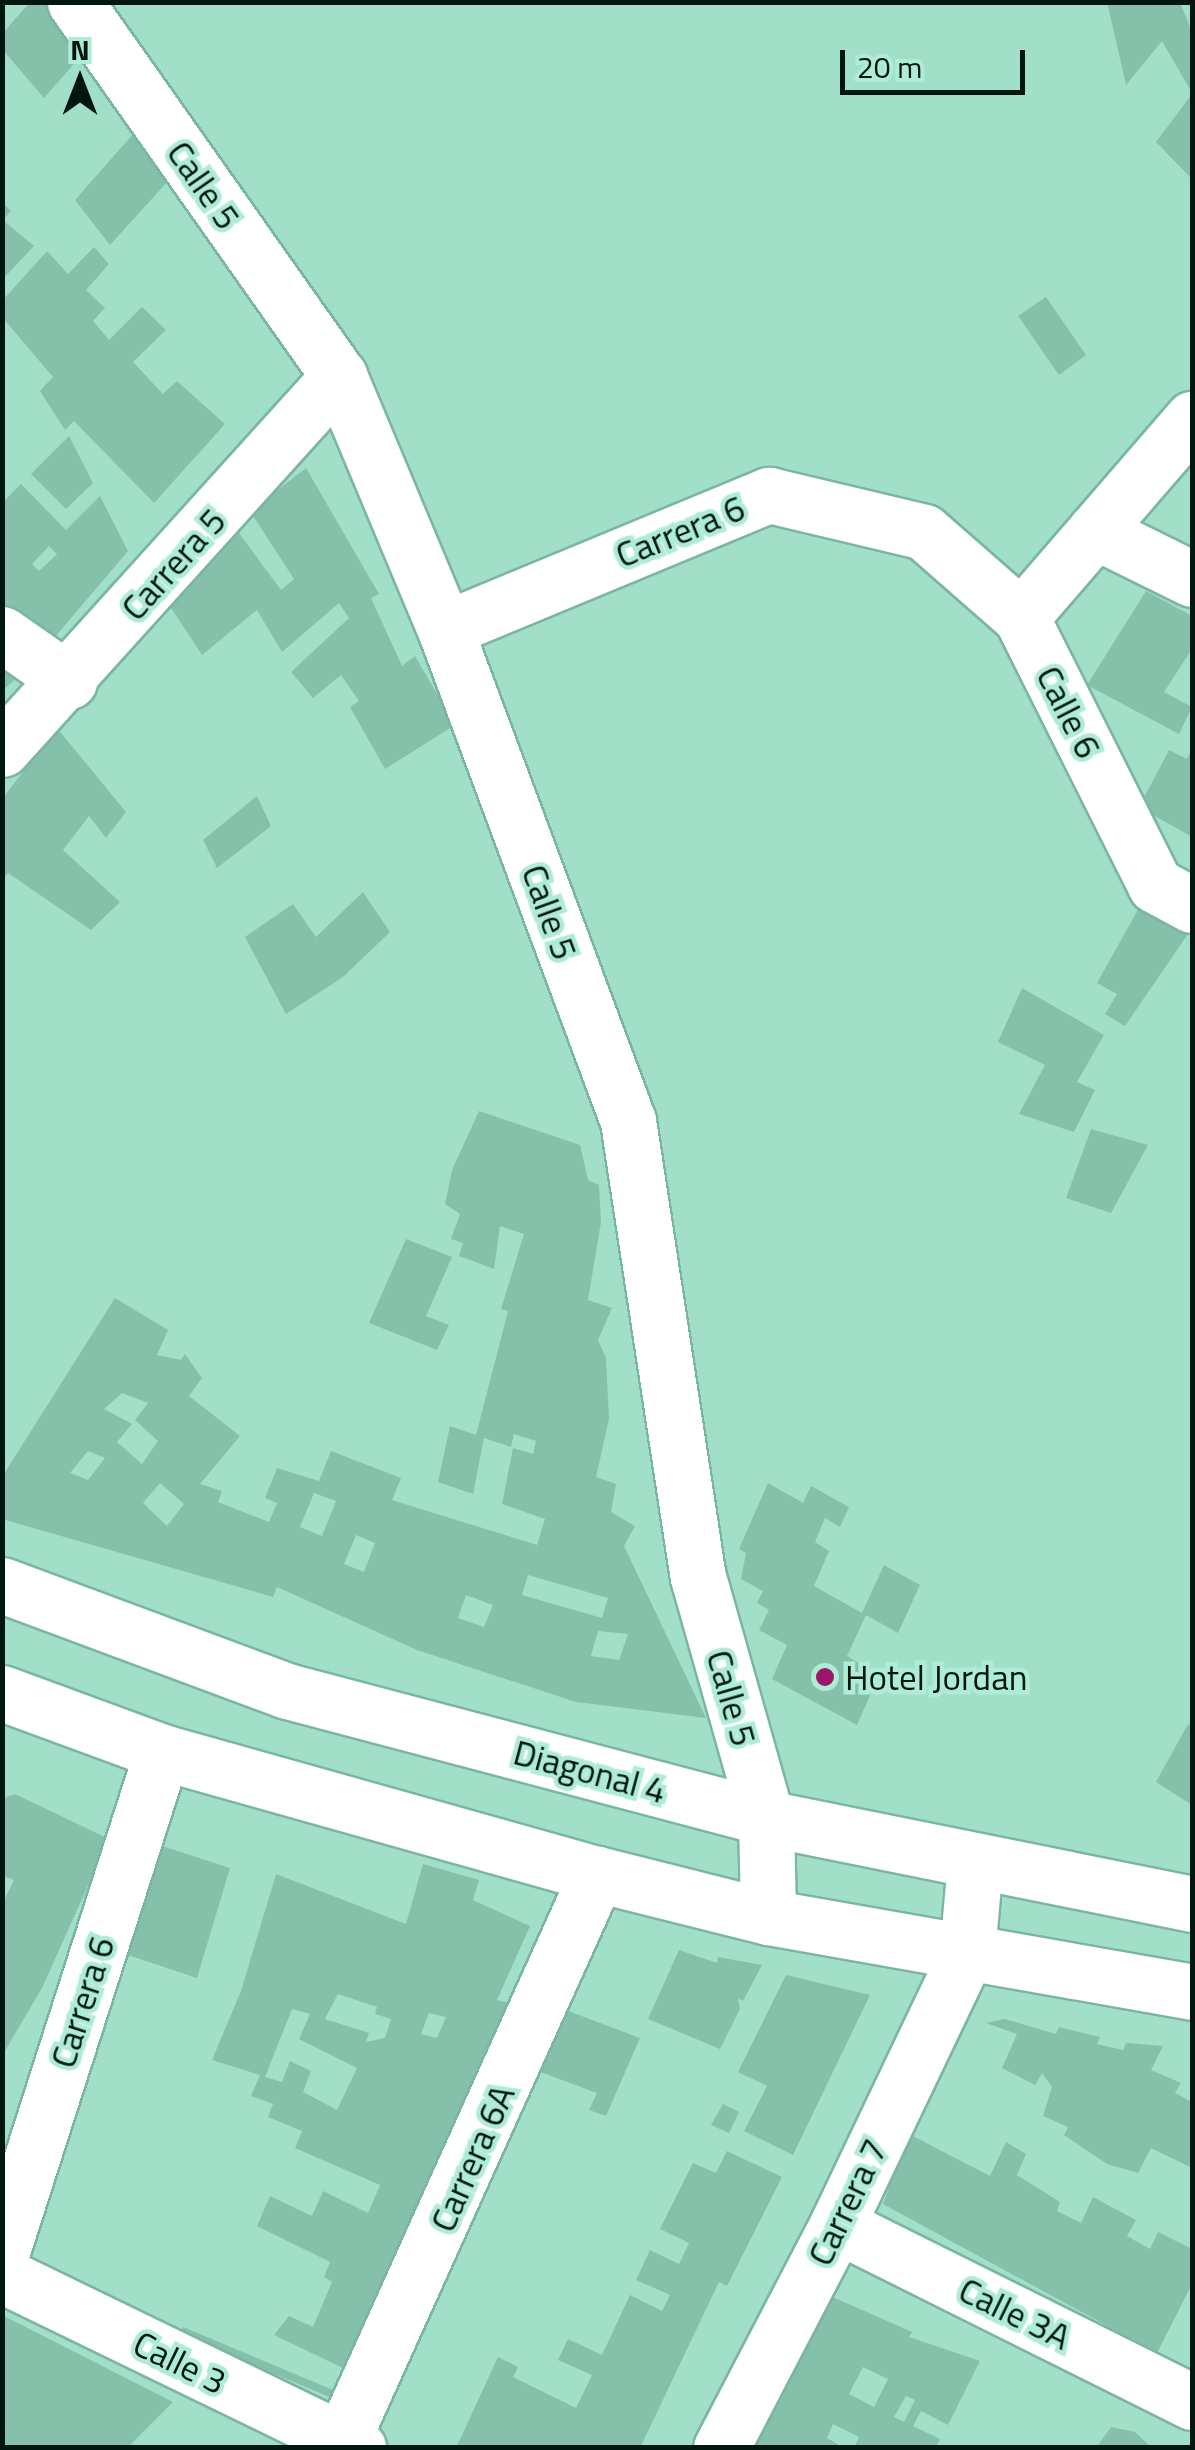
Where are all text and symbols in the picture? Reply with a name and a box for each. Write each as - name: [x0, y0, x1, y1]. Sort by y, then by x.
- text: N: [70, 28, 90, 71]
- north arrow: [30, 30, 130, 130]
- scale bar: [845, 30, 1030, 92]
- text: 20 m: [857, 44, 922, 90]
- street label: Calle 5: [159, 133, 249, 237]
- street label: Carrera 6: [610, 486, 750, 576]
- street label: Carrera 5: [112, 500, 234, 628]
- street label: Calle 6: [1028, 659, 1110, 765]
- street label: Calle 5: [514, 859, 586, 965]
- street label: Calle 5: [698, 1645, 766, 1751]
- place label: Hotel Jordan: [845, 1656, 1027, 1698]
- marker: Hotel Jordan: [814, 1666, 836, 1688]
- street label: Diagonal 4: [509, 1731, 671, 1811]
- street label: Carrera 6: [41, 1931, 123, 2073]
- street label: Carrera 6A: [421, 2078, 523, 2238]
- street label: Carrera 7: [799, 2132, 895, 2272]
- street label: Calle 3A: [953, 2268, 1077, 2358]
- street label: Calle 3: [127, 2322, 233, 2402]

